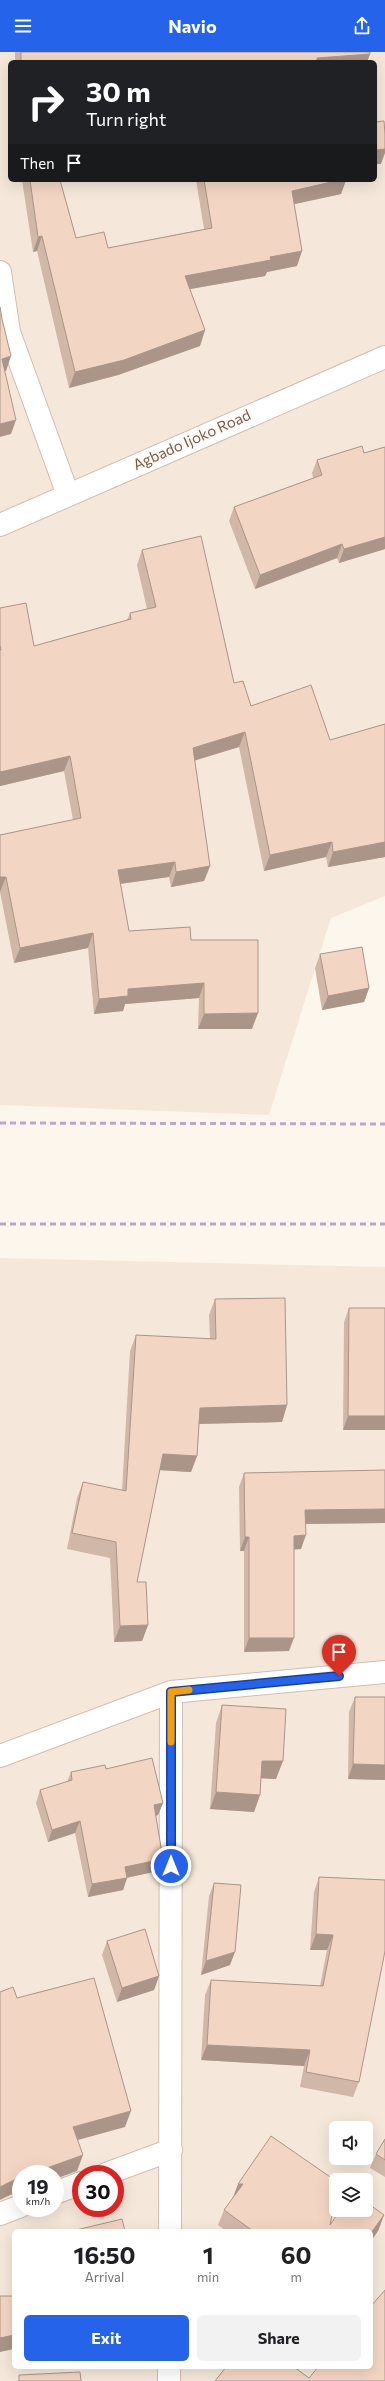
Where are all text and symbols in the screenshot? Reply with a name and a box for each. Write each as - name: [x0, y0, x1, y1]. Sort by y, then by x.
- icon: menu: [12, 15, 34, 37]
- text: Navio: [168, 15, 217, 37]
- icon: share: [351, 15, 373, 37]
- text: 30 m: [86, 74, 151, 108]
- icon: right: [20, 76, 72, 128]
- text: Turn right: [86, 108, 166, 130]
- icon: arrive: [63, 152, 85, 174]
- text: Then: [20, 154, 55, 172]
- street label: Agbado Ijoko Road: [130, 405, 253, 473]
- pin: [322, 1635, 356, 1676]
- icon: arrive: [328, 1641, 350, 1663]
- position arrow: [150, 1845, 192, 1887]
- map controls: [329, 2121, 373, 2217]
- button: sound: [329, 2121, 373, 2165]
- speed limit sign: 30: [72, 2165, 124, 2217]
- button: layers: [329, 2173, 373, 2217]
- text: 19: [27, 2174, 49, 2198]
- text: km/h: [26, 2195, 50, 2207]
- text: 16:50: [74, 2240, 136, 2269]
- text: 1: [203, 2240, 214, 2269]
- text: 60: [281, 2240, 311, 2269]
- text: Arrival: [85, 2269, 124, 2285]
- text: min: [197, 2269, 219, 2285]
- text: m: [290, 2269, 302, 2285]
- button: Exit: [24, 2315, 189, 2361]
- button: Share: [197, 2315, 361, 2361]

